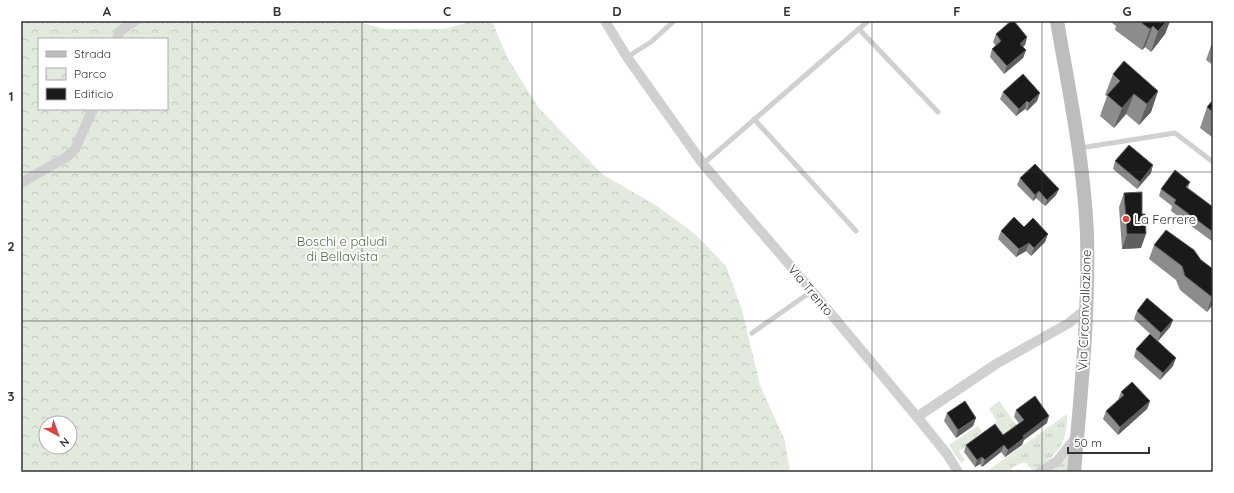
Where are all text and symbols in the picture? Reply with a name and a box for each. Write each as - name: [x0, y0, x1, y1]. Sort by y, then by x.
- text: A: [103, 3, 112, 19]
- text: B: [273, 3, 281, 19]
- text: C: [443, 3, 451, 19]
- text: D: [612, 3, 622, 19]
- text: E: [783, 3, 791, 19]
- text: F: [953, 3, 961, 19]
- text: G: [1122, 3, 1132, 19]
- legend: [38, 38, 168, 110]
- text: Strada: [74, 46, 111, 61]
- text: Parco: [74, 66, 106, 81]
- text: Edificio: [74, 86, 114, 101]
- text: 1: [8, 88, 14, 104]
- place label: La Ferrere: [1134, 211, 1196, 227]
- marker: La Ferrere: [1121, 214, 1131, 224]
- park label: Boschi e paludi di Bellavista: [297, 233, 387, 264]
- text: 2: [7, 238, 15, 254]
- street label: Via Circonvallazione: [1074, 249, 1094, 371]
- street label: Via Trento: [785, 261, 837, 319]
- text: 3: [8, 388, 15, 404]
- north arrow: [38, 415, 78, 455]
- scale bar: [1068, 429, 1149, 455]
- text: N: [57, 435, 72, 450]
- text: 50 m: [1074, 435, 1102, 450]

